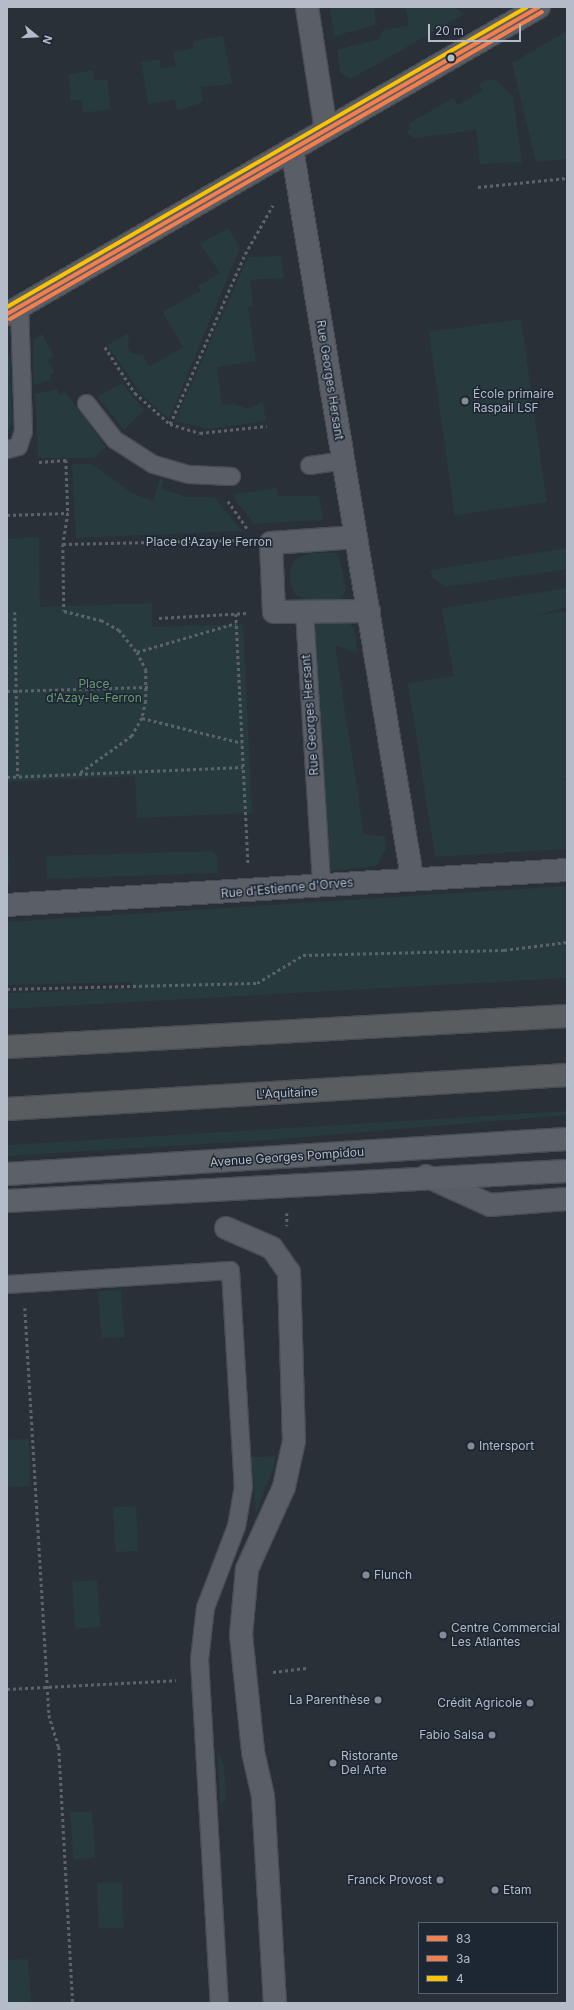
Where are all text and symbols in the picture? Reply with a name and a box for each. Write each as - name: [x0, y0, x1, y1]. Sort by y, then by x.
- north arrow: [16, 16, 56, 56]
- scale bar: [430, 16, 523, 42]
- text: 20 m: [435, 23, 464, 38]
- text: N: [39, 34, 55, 46]
- unlabelled marker: [446, 53, 456, 63]
- street label: Rue Georges Hersant: [313, 319, 347, 441]
- place label: École primaire Raspail LSF: [473, 387, 554, 415]
- marker: École primaire Raspail LSF: [460, 396, 470, 406]
- street label: Place d'Azay le Ferron: [146, 535, 272, 549]
- street label: Rue Georges Hersant: [299, 654, 321, 776]
- park label: Place d'Azay-le-Ferron: [46, 677, 142, 705]
- street label: Rue d'Estienne d'Orves: [220, 875, 354, 901]
- street label: L'Aquitaine: [256, 1084, 318, 1102]
- street label: Avenue Georges Pompidou: [210, 1144, 364, 1170]
- place label: Intersport: [479, 1439, 534, 1453]
- marker: Intersport: [466, 1441, 476, 1451]
- place label: Flunch: [374, 1568, 412, 1582]
- marker: Flunch: [361, 1570, 371, 1580]
- place label: Centre Commercial Les Atlantes: [451, 1621, 560, 1649]
- marker: Centre Commercial Les Atlantes: [438, 1630, 448, 1640]
- place label: La Parenthèse: [289, 1693, 370, 1707]
- marker: La Parenthèse: [373, 1695, 383, 1705]
- place label: Crédit Agricole: [437, 1696, 522, 1710]
- marker: Crédit Agricole: [525, 1698, 535, 1708]
- place label: Fabio Salsa: [419, 1728, 484, 1742]
- marker: Fabio Salsa: [487, 1730, 497, 1740]
- place label: Ristorante Del Arte: [341, 1749, 398, 1777]
- marker: Ristorante Del Arte: [328, 1758, 338, 1768]
- place label: Franck Provost: [347, 1873, 432, 1887]
- marker: Franck Provost: [435, 1875, 445, 1885]
- place label: Etam: [503, 1883, 531, 1897]
- marker: Etam: [490, 1885, 500, 1895]
- legend: [418, 1922, 558, 1994]
- text: 83: [456, 1931, 471, 1946]
- text: 3a: [456, 1951, 470, 1966]
- text: 4: [456, 1971, 464, 1986]

